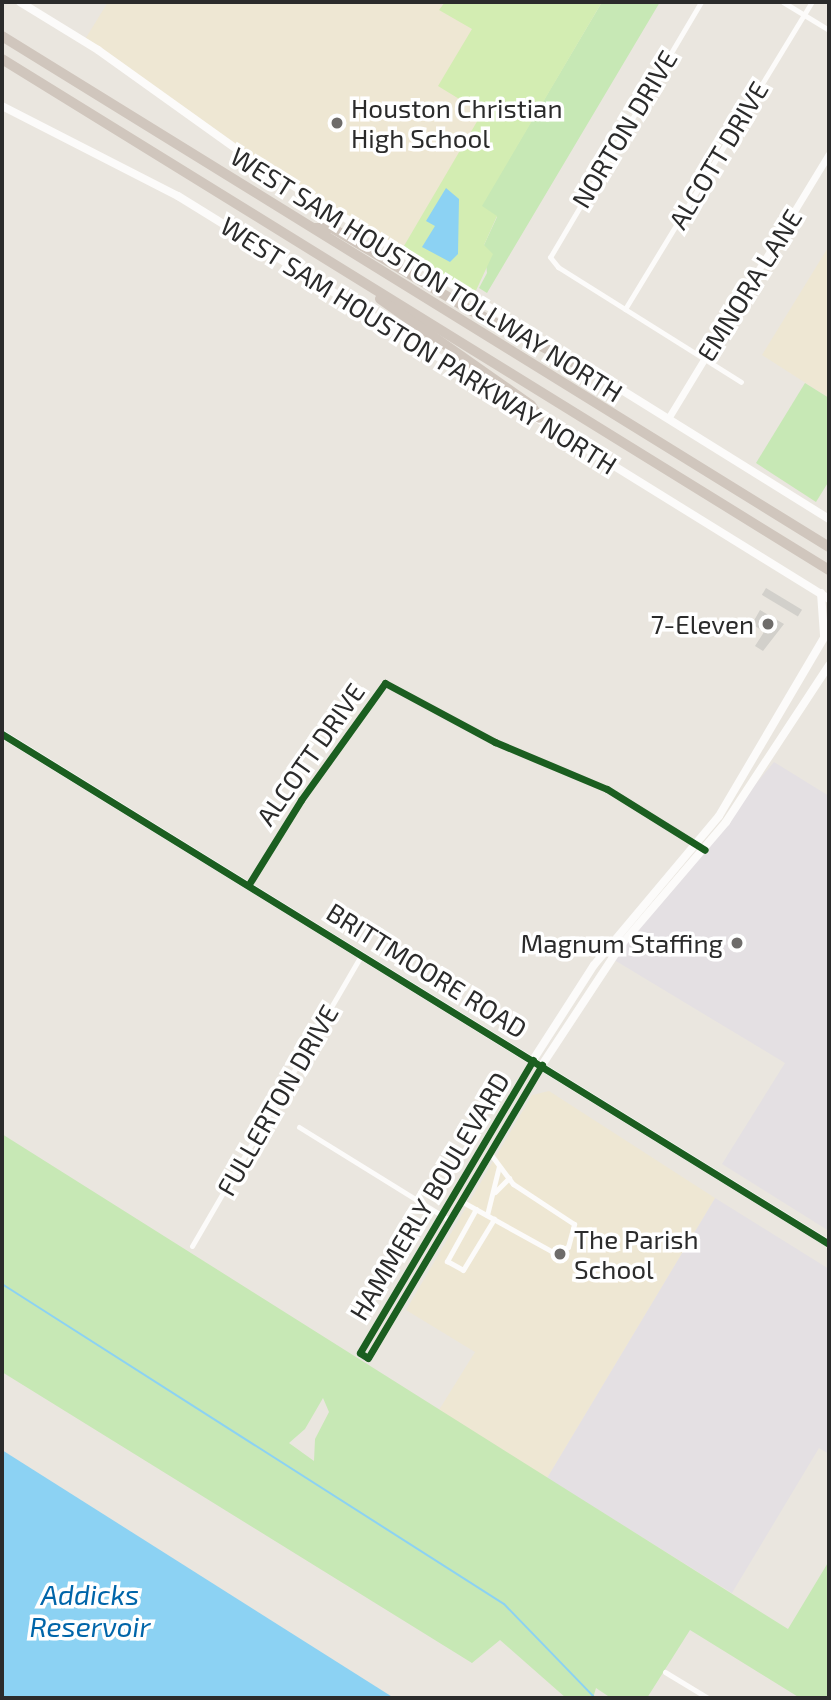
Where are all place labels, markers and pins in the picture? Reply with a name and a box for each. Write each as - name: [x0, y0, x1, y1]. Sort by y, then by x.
- place label: Houston Christian High School: [351, 92, 562, 154]
- marker: Houston Christian High School: [329, 115, 345, 131]
- place label: 7-Eleven: [651, 608, 754, 640]
- marker: 7-Eleven: [760, 616, 776, 632]
- place label: Magnum Staffing: [521, 927, 723, 959]
- marker: Magnum Staffing: [729, 935, 745, 951]
- place label: The Parish School: [574, 1223, 699, 1284]
- marker: The Parish School: [552, 1246, 568, 1262]

